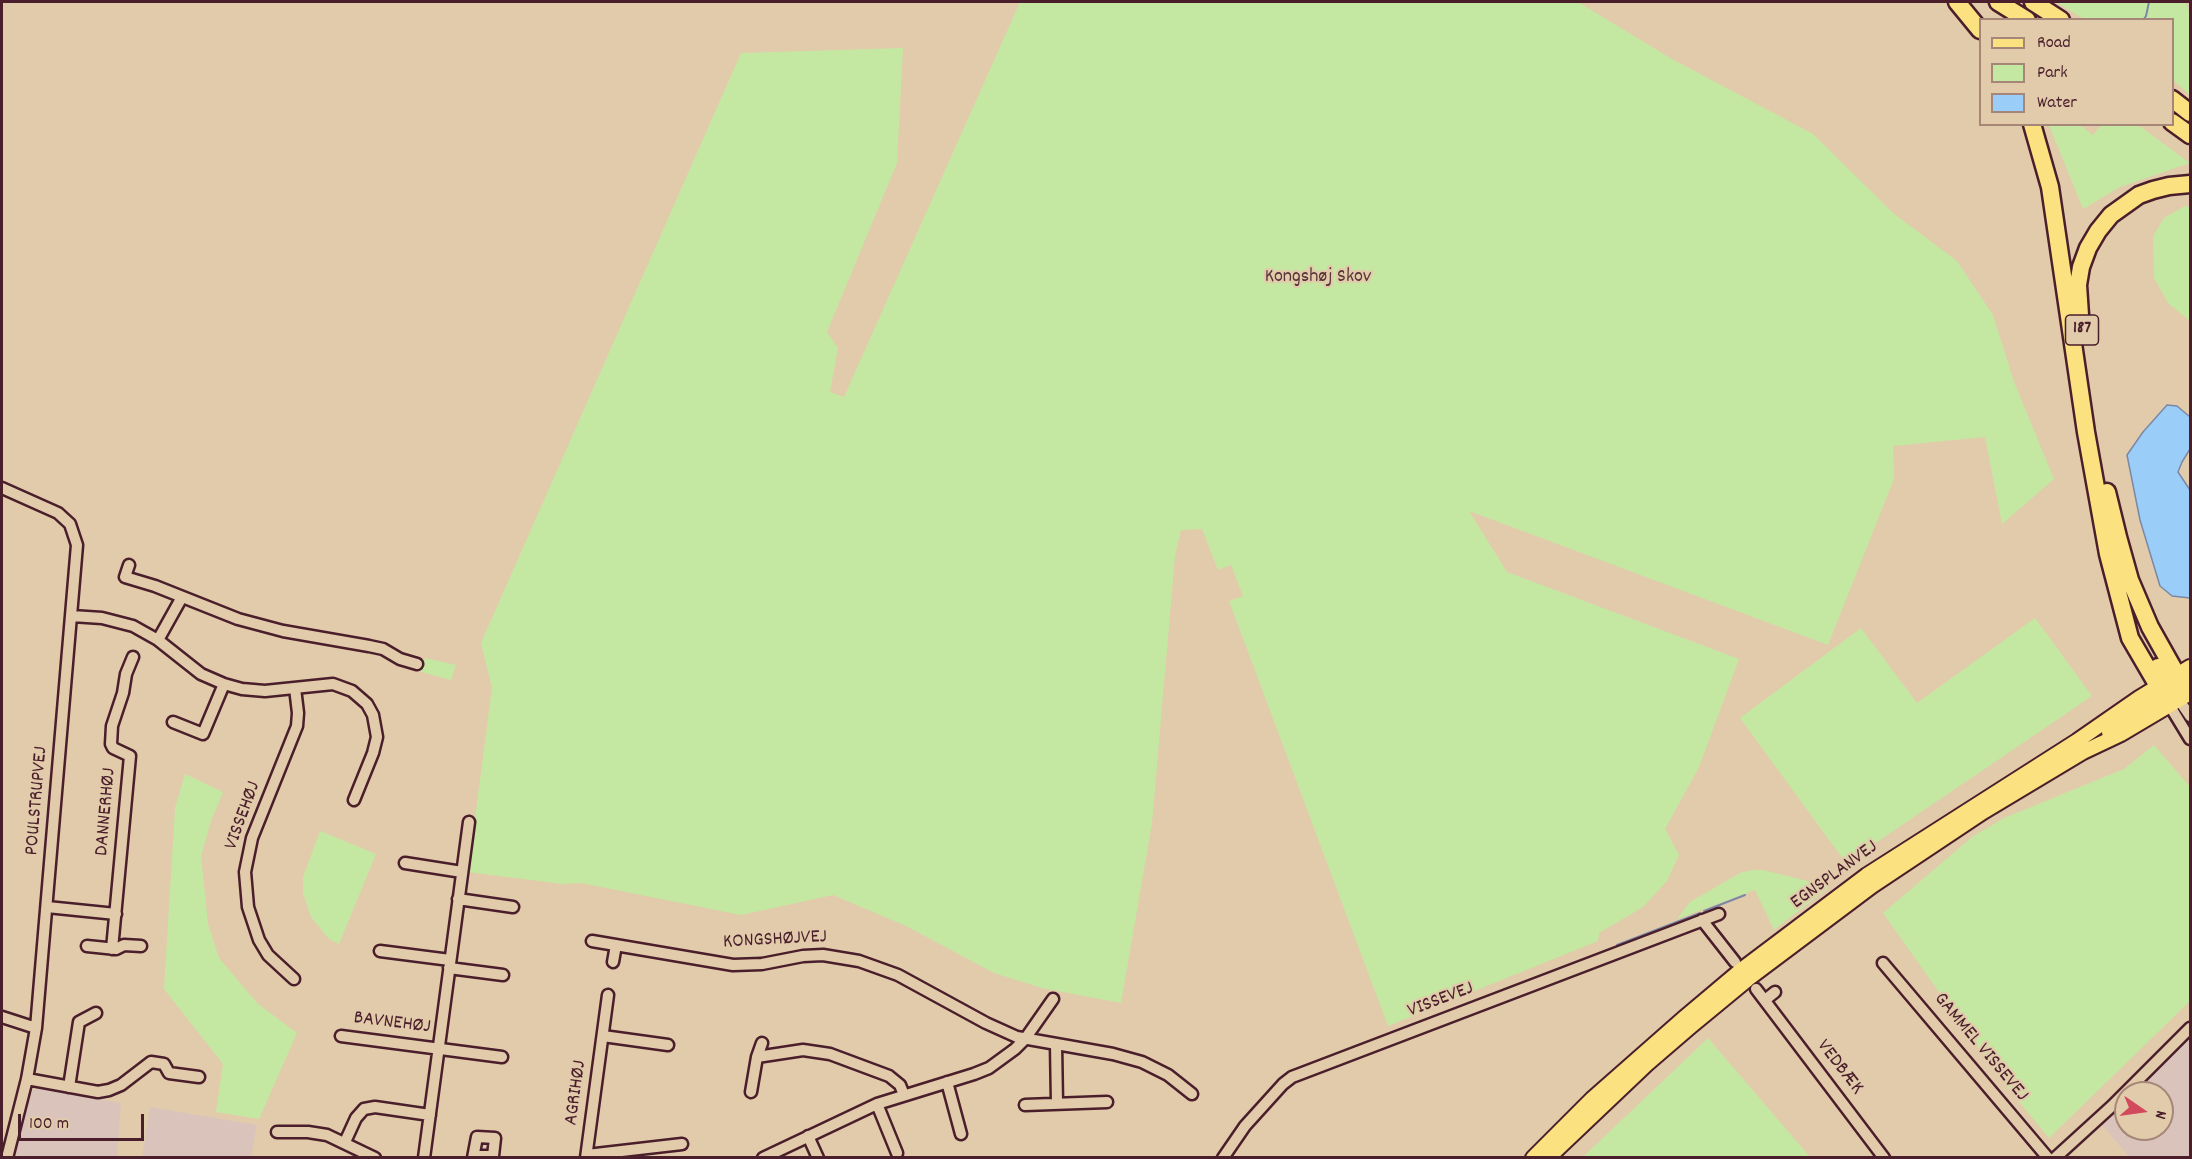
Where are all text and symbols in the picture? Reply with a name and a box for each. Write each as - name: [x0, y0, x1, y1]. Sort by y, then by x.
- legend: [1979, 18, 2174, 126]
- text: Road: [2037, 31, 2071, 56]
- text: Park: [2037, 61, 2068, 86]
- text: Water: [2037, 91, 2077, 116]
- park label: Kongshøj Skov: [1265, 266, 1371, 290]
- road number: 187: [2066, 315, 2098, 345]
- street label: POULSTRUPVEJ: [21, 745, 55, 857]
- street label: DANNERHØJ: [91, 767, 123, 857]
- street label: VISSEHØJ: [221, 779, 267, 853]
- street label: EGNSPLANVEJ: [1787, 836, 1883, 916]
- street label: KONGSHØJVEJ: [722, 926, 828, 956]
- street label: VISSEVEJ: [1405, 978, 1477, 1024]
- street label: GAMMEL VISSEVEJ: [1927, 989, 2033, 1107]
- street label: BAVNEHØJ: [352, 1007, 432, 1041]
- street label: VEDBÆK: [1810, 1036, 1868, 1100]
- street label: AGRIHØJ: [561, 1059, 593, 1127]
- north arrow: [2114, 1081, 2174, 1141]
- scale bar: [21, 1102, 147, 1140]
- text: N: [2148, 1108, 2172, 1121]
- text: 100 m: [29, 1112, 69, 1137]

